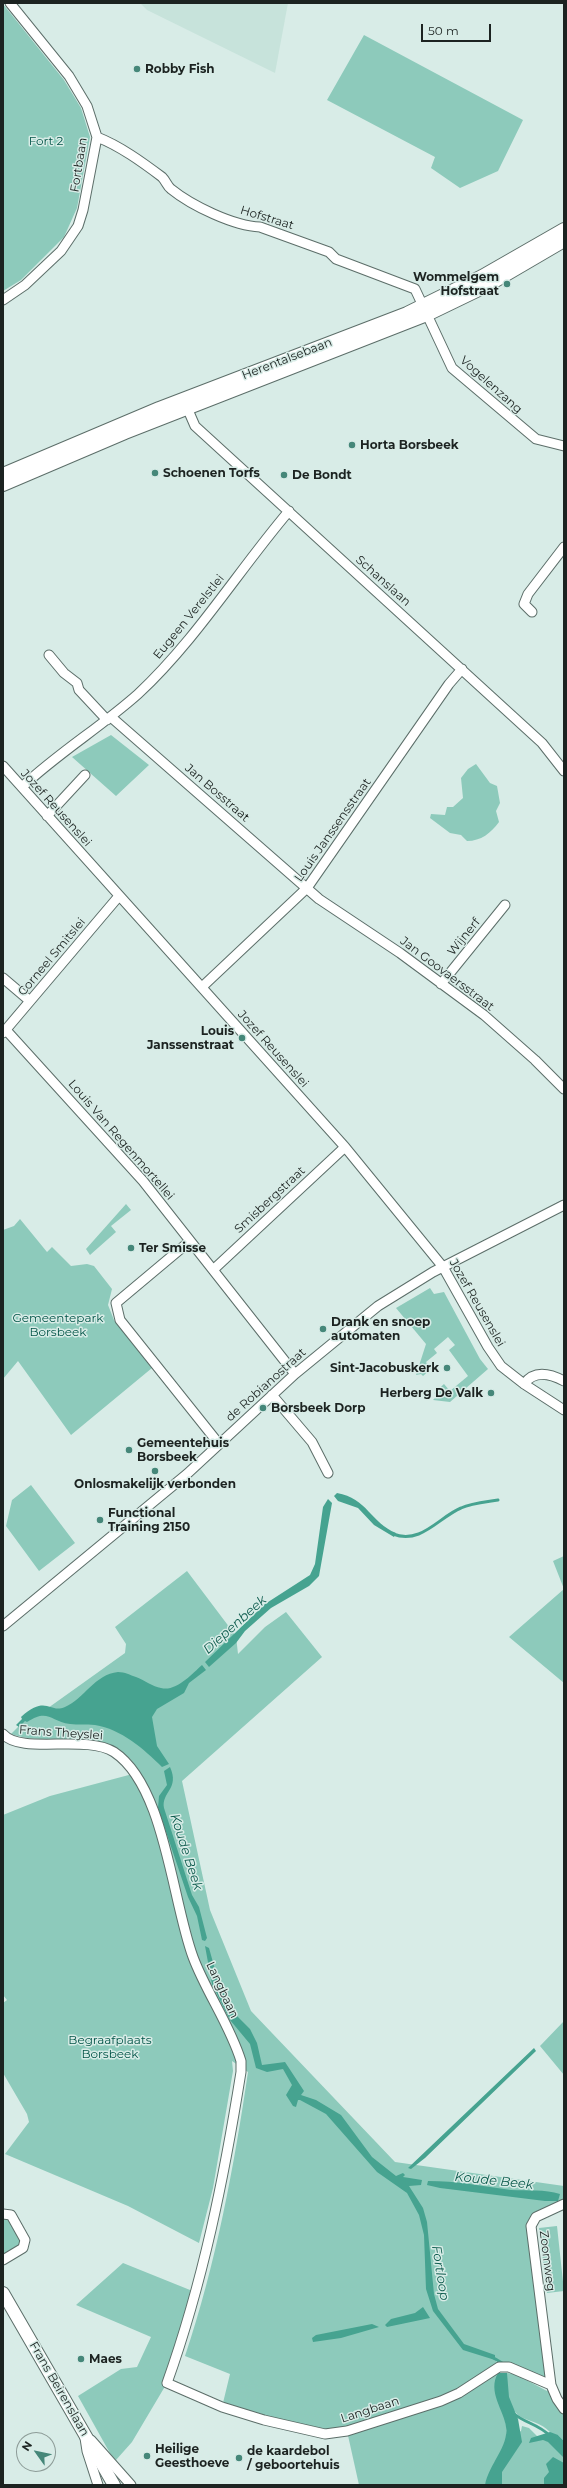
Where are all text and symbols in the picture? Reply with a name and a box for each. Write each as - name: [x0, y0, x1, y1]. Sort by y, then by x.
- scale bar: [423, 16, 493, 42]
- text: 50 m: [428, 23, 459, 38]
- place label: Robby Fish: [145, 62, 215, 76]
- marker: Robby Fish: [132, 64, 142, 74]
- park label: Fort 2: [29, 134, 63, 148]
- street label: Fortbaan: [68, 137, 90, 193]
- street label: Hofstraat: [238, 203, 296, 233]
- place label: Wommelgem Hofstraat: [413, 270, 499, 298]
- marker: Wommelgem Hofstraat: [502, 279, 512, 289]
- street label: Herentalsebaan: [240, 335, 334, 383]
- street label: Vogelenzang: [457, 353, 525, 417]
- place label: Horta Borsbeek: [360, 438, 459, 452]
- marker: Horta Borsbeek: [347, 440, 357, 450]
- place label: Schoenen Torfs: [163, 466, 260, 480]
- marker: Schoenen Torfs: [150, 468, 160, 478]
- place label: De Bondt: [292, 468, 352, 482]
- marker: De Bondt: [279, 470, 289, 480]
- street label: Schanslaan: [353, 553, 413, 609]
- street label: Eugeen Verelstlei: [151, 572, 227, 662]
- street label: Jan Bosstraat: [182, 761, 252, 825]
- street label: Jozef Reusenslei: [18, 767, 94, 849]
- street label: Louis Janssensstraat: [292, 775, 374, 885]
- street label: Corneel Smitslei: [15, 915, 89, 999]
- street label: Wijnerf: [445, 915, 483, 959]
- street label: Jan Goovaersstraat: [397, 934, 497, 1014]
- street label: Jozef Reusenslei: [235, 1008, 311, 1090]
- place label: Louis Janssenstraat: [147, 1024, 234, 1052]
- marker: Louis Janssenstraat: [237, 1033, 247, 1043]
- street label: Louis Van Regenmortellei: [65, 1077, 177, 1203]
- street label: Smisbergstraat: [232, 1164, 308, 1236]
- place label: Ter Smisse: [139, 1241, 206, 1255]
- marker: Ter Smisse: [126, 1243, 136, 1253]
- street label: Jozef Reusenslei: [446, 1257, 508, 1349]
- park label: Gemeentepark Borsbeek: [13, 1311, 103, 1339]
- place label: Drank en snoep automaten: [331, 1315, 430, 1343]
- marker: Drank en snoep automaten: [318, 1324, 328, 1334]
- street label: de Robianostraat: [223, 1345, 309, 1425]
- place label: Sint-Jacobuskerk: [330, 1361, 439, 1375]
- marker: Sint-Jacobuskerk: [442, 1363, 452, 1373]
- place label: Herberg De Valk: [380, 1386, 483, 1400]
- marker: Herberg De Valk: [486, 1388, 496, 1398]
- place label: Borsbeek Dorp: [271, 1401, 365, 1415]
- marker: Borsbeek Dorp: [258, 1403, 268, 1413]
- place label: Gemeentehuis Borsbeek: [137, 1436, 229, 1464]
- marker: Gemeentehuis Borsbeek: [124, 1445, 134, 1455]
- marker: Onlosmakelijk verbonden: [150, 1466, 160, 1476]
- place label: Onlosmakelijk verbonden: [74, 1477, 236, 1491]
- place label: Functional Training 2150: [108, 1506, 190, 1534]
- marker: Functional Training 2150: [95, 1515, 105, 1525]
- water label: Diepenbeek: [200, 1593, 270, 1657]
- street label: Frans Theyslei: [19, 1723, 103, 1743]
- water label: Koude Beek: [166, 1812, 206, 1892]
- street label: Langbaan: [203, 1959, 241, 2021]
- park label: Begraafplaats Borsbeek: [68, 2033, 152, 2061]
- water label: Koude Beek: [454, 2169, 534, 2193]
- street label: Zoomweg: [536, 2230, 558, 2292]
- water label: Fortloop: [428, 2244, 452, 2302]
- street label: Frans Beirenslaan: [26, 2339, 92, 2439]
- place label: Maes: [89, 2352, 122, 2366]
- marker: Maes: [76, 2354, 86, 2364]
- street label: Langbaan: [339, 2394, 401, 2426]
- north arrow: [16, 2432, 56, 2472]
- text: N: [18, 2438, 35, 2454]
- place label: Heilige Geesthoeve: [155, 2442, 229, 2470]
- place label: de kaardebol / geboortehuis: [247, 2444, 340, 2472]
- marker: Heilige Geesthoeve: [142, 2451, 152, 2461]
- marker: de kaardebol / geboortehuis: [234, 2453, 244, 2463]

